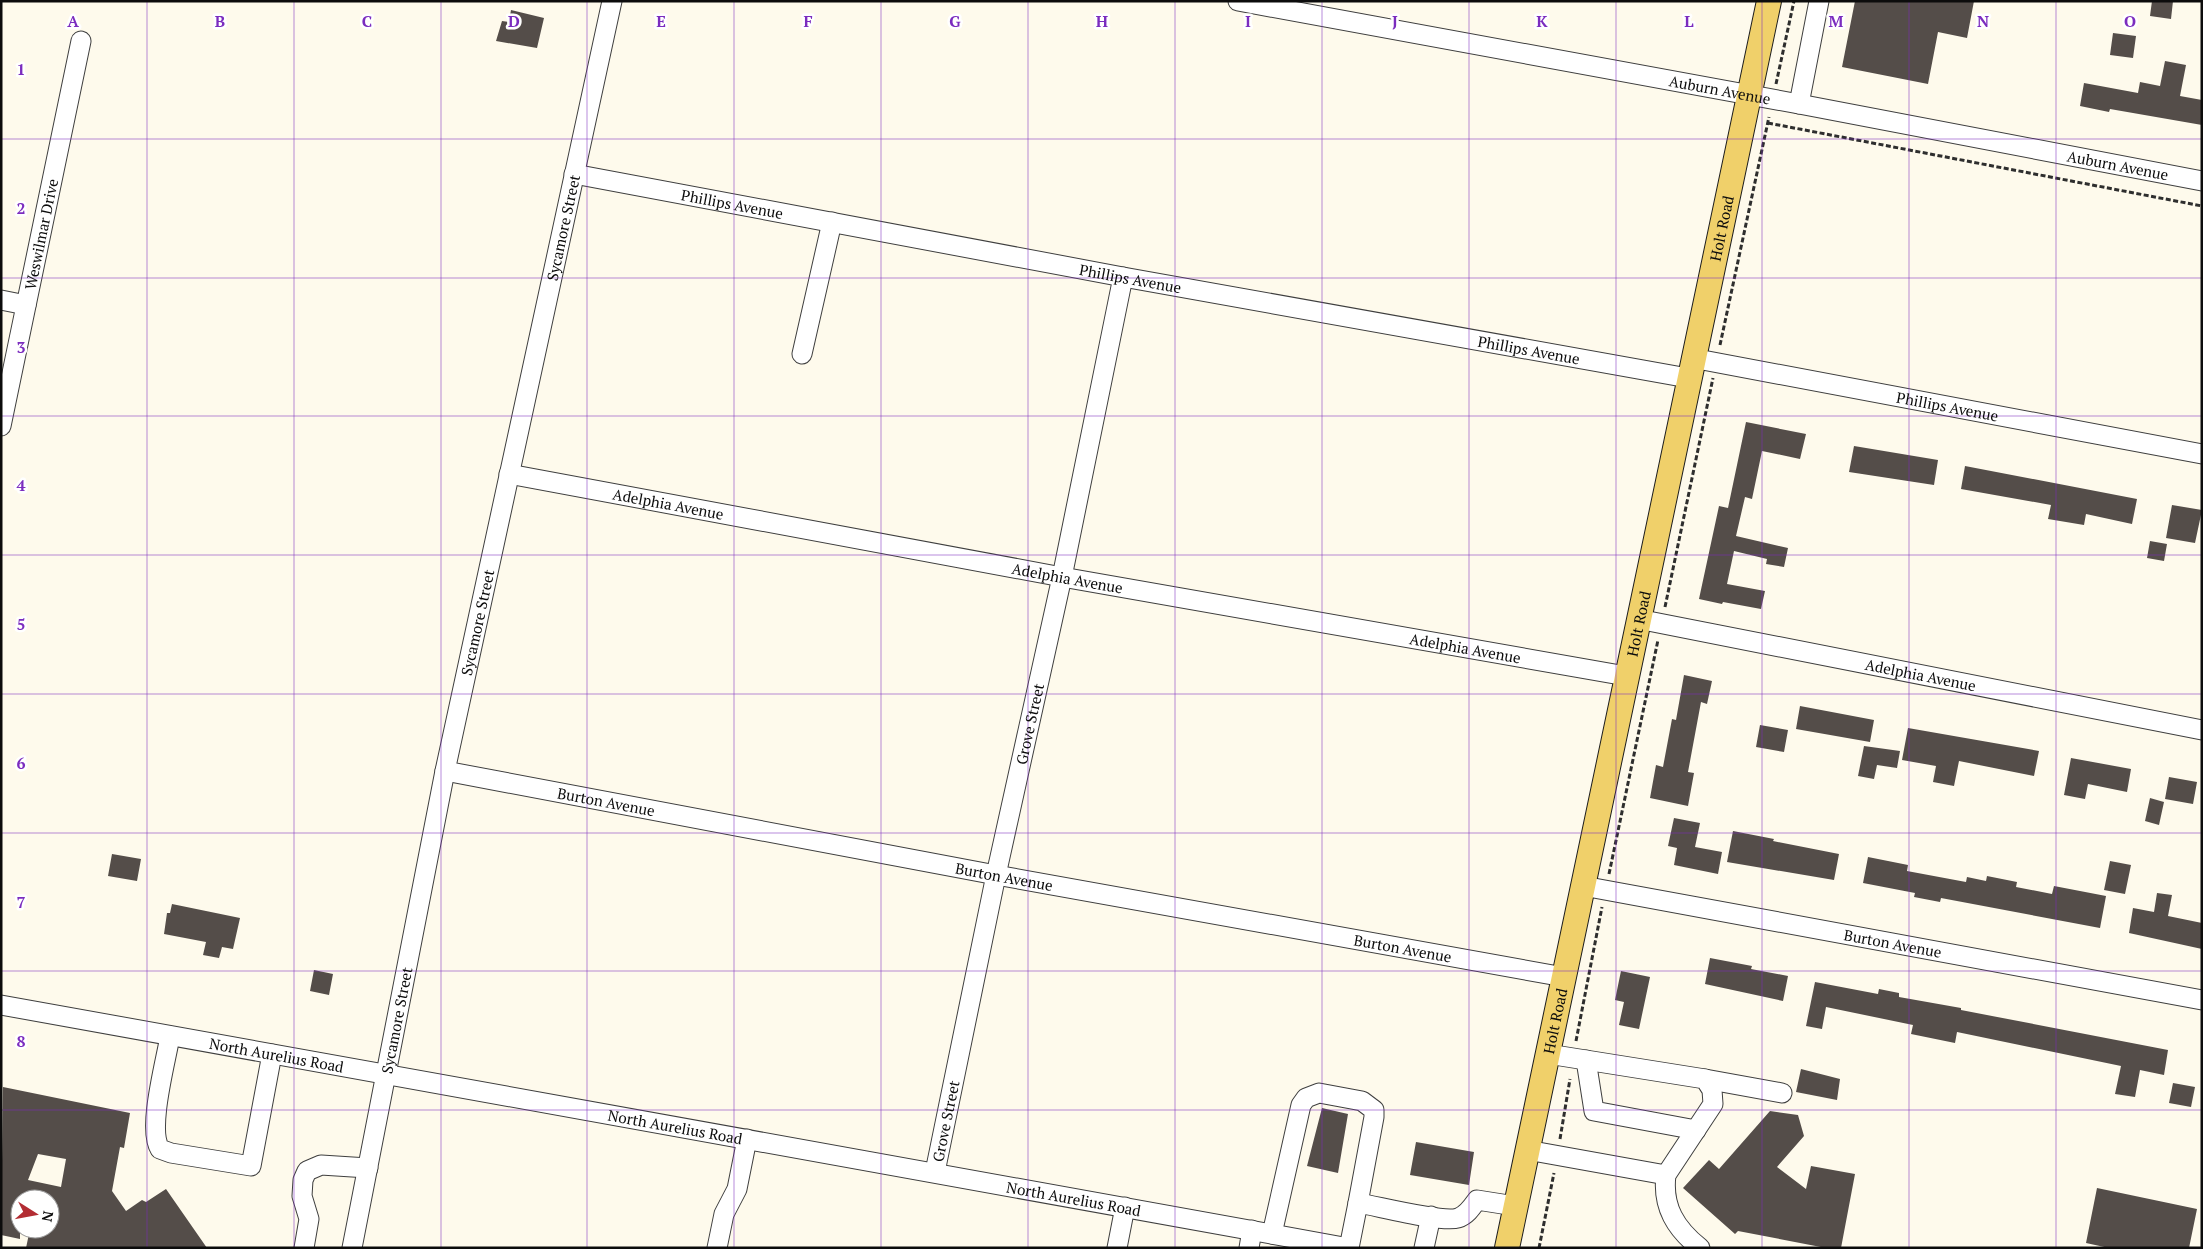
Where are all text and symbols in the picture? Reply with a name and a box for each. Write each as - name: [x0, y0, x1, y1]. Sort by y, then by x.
- text: A: [67, 10, 79, 32]
- text: B: [215, 10, 225, 32]
- text: C: [362, 10, 372, 32]
- text: D: [508, 10, 520, 32]
- text: E: [656, 10, 666, 32]
- text: F: [803, 10, 813, 32]
- text: G: [949, 10, 961, 32]
- text: H: [1096, 10, 1108, 32]
- text: I: [1245, 10, 1251, 32]
- text: J: [1392, 10, 1398, 32]
- text: K: [1536, 10, 1548, 32]
- text: L: [1684, 10, 1694, 32]
- text: M: [1829, 10, 1844, 32]
- text: N: [1977, 10, 1989, 32]
- text: O: [2124, 10, 2136, 32]
- text: 1: [16, 58, 26, 80]
- street label: Auburn Avenue: [1668, 70, 1772, 109]
- street label: Auburn Avenue: [2065, 145, 2170, 184]
- street label: Sycamore Street: [542, 172, 584, 283]
- street label: Weswilmar Drive: [20, 177, 62, 291]
- street label: Phillips Avenue: [680, 184, 785, 223]
- street label: Holt Road: [1705, 194, 1738, 263]
- text: 2: [16, 197, 26, 219]
- street label: Phillips Avenue: [1078, 259, 1183, 297]
- street label: Phillips Avenue: [1476, 331, 1582, 369]
- text: 3: [16, 336, 26, 358]
- street label: Phillips Avenue: [1895, 387, 2000, 425]
- text: 4: [16, 474, 26, 496]
- street label: Adelphia Avenue: [611, 484, 725, 524]
- street label: Adelphia Avenue: [1010, 558, 1125, 598]
- street label: Sycamore Street: [456, 567, 499, 677]
- street label: Holt Road: [1622, 589, 1655, 658]
- text: 5: [16, 613, 26, 635]
- street label: Adelphia Avenue: [1408, 628, 1522, 667]
- street label: Adelphia Avenue: [1863, 654, 1978, 695]
- street label: Grove Street: [1011, 681, 1048, 766]
- text: 6: [16, 752, 26, 774]
- street label: Burton Avenue: [556, 782, 657, 820]
- street label: Burton Avenue: [954, 858, 1055, 895]
- text: 7: [16, 891, 26, 913]
- street label: Burton Avenue: [1842, 924, 1943, 962]
- street label: Burton Avenue: [1352, 929, 1453, 967]
- street label: Sycamore Street: [376, 965, 417, 1075]
- street label: Holt Road: [1538, 986, 1571, 1056]
- text: 8: [16, 1030, 26, 1052]
- street label: North Aurelius Road: [208, 1033, 345, 1077]
- street label: Grove Street: [927, 1078, 964, 1164]
- street label: North Aurelius Road: [606, 1105, 744, 1148]
- street label: North Aurelius Road: [1005, 1176, 1143, 1220]
- north arrow: [10, 1189, 60, 1239]
- text: N: [38, 1210, 59, 1224]

